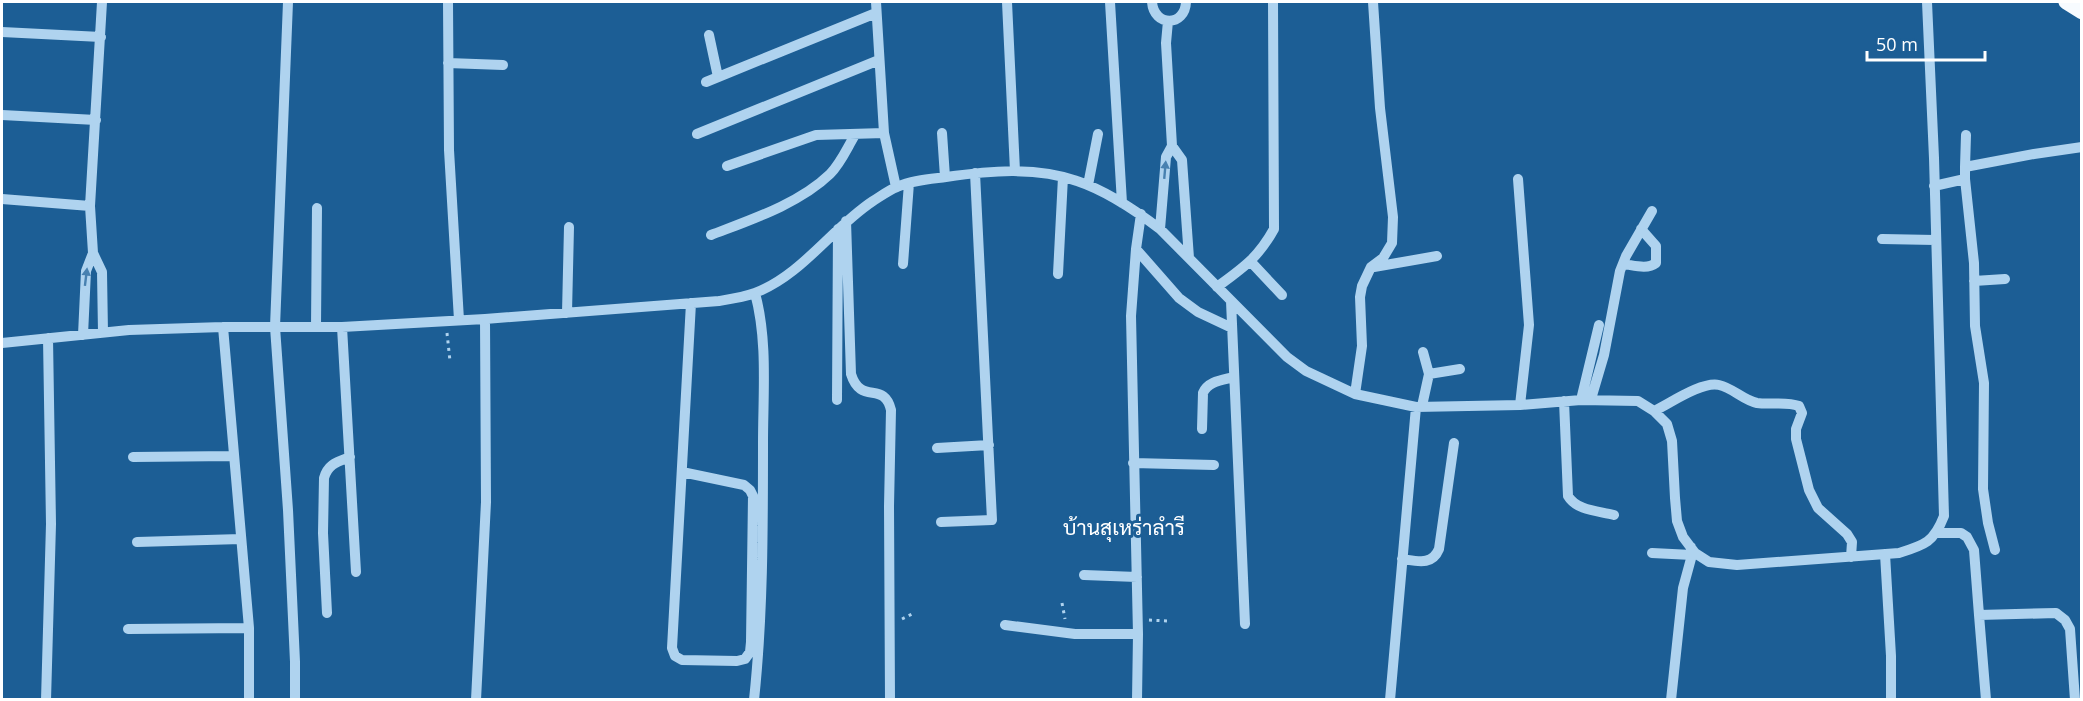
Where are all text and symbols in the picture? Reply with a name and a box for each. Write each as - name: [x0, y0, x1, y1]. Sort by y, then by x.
- scale bar: [1867, 24, 1986, 62]
- text: 50 m: [1876, 32, 1918, 56]
- one-way arrow: [1160, 161, 1170, 180]
- one-way arrow: [82, 267, 91, 286]
- district label: บ้านสุเหร่าลำรี: [1063, 513, 1185, 542]

